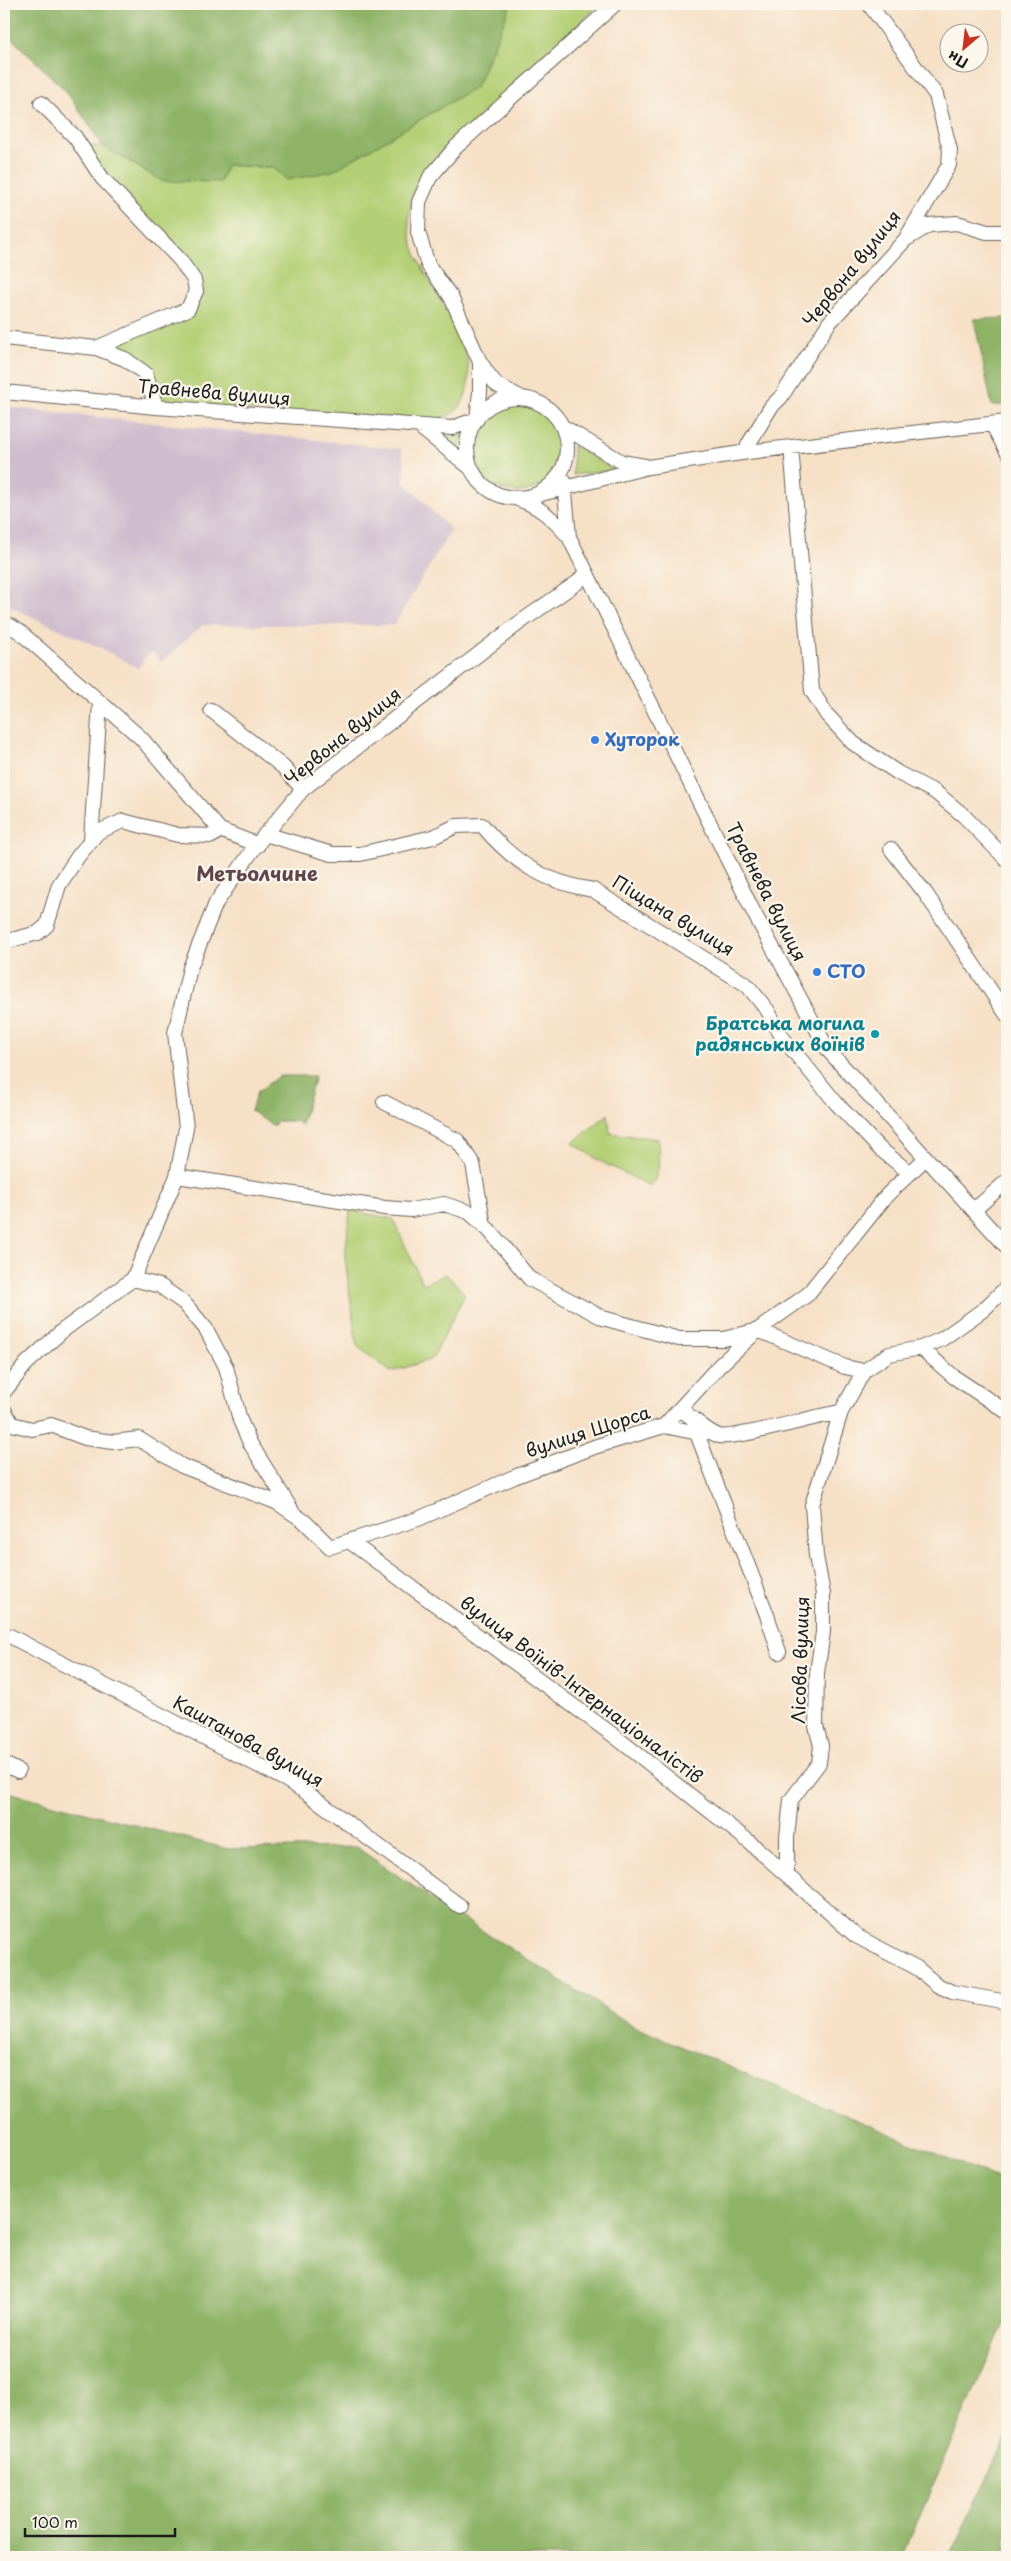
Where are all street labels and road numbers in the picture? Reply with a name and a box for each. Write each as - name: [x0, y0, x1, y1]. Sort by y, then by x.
- street label: Червона вулиця: [795, 204, 907, 332]
- street label: Травнева вулиця: [137, 371, 291, 412]
- street label: Червона вулиця: [278, 680, 406, 792]
- street label: Травнева вулиця: [721, 817, 814, 966]
- street label: Піщана вулиця: [608, 868, 740, 962]
- street label: вулиця Щорса: [522, 1397, 654, 1463]
- street label: вулиця Воїнів-Інтернаціоналістів: [455, 1588, 709, 1789]
- street label: Лісова вулиця: [784, 1596, 815, 1724]
- street label: Каштанова вулиця: [169, 1688, 329, 1793]

